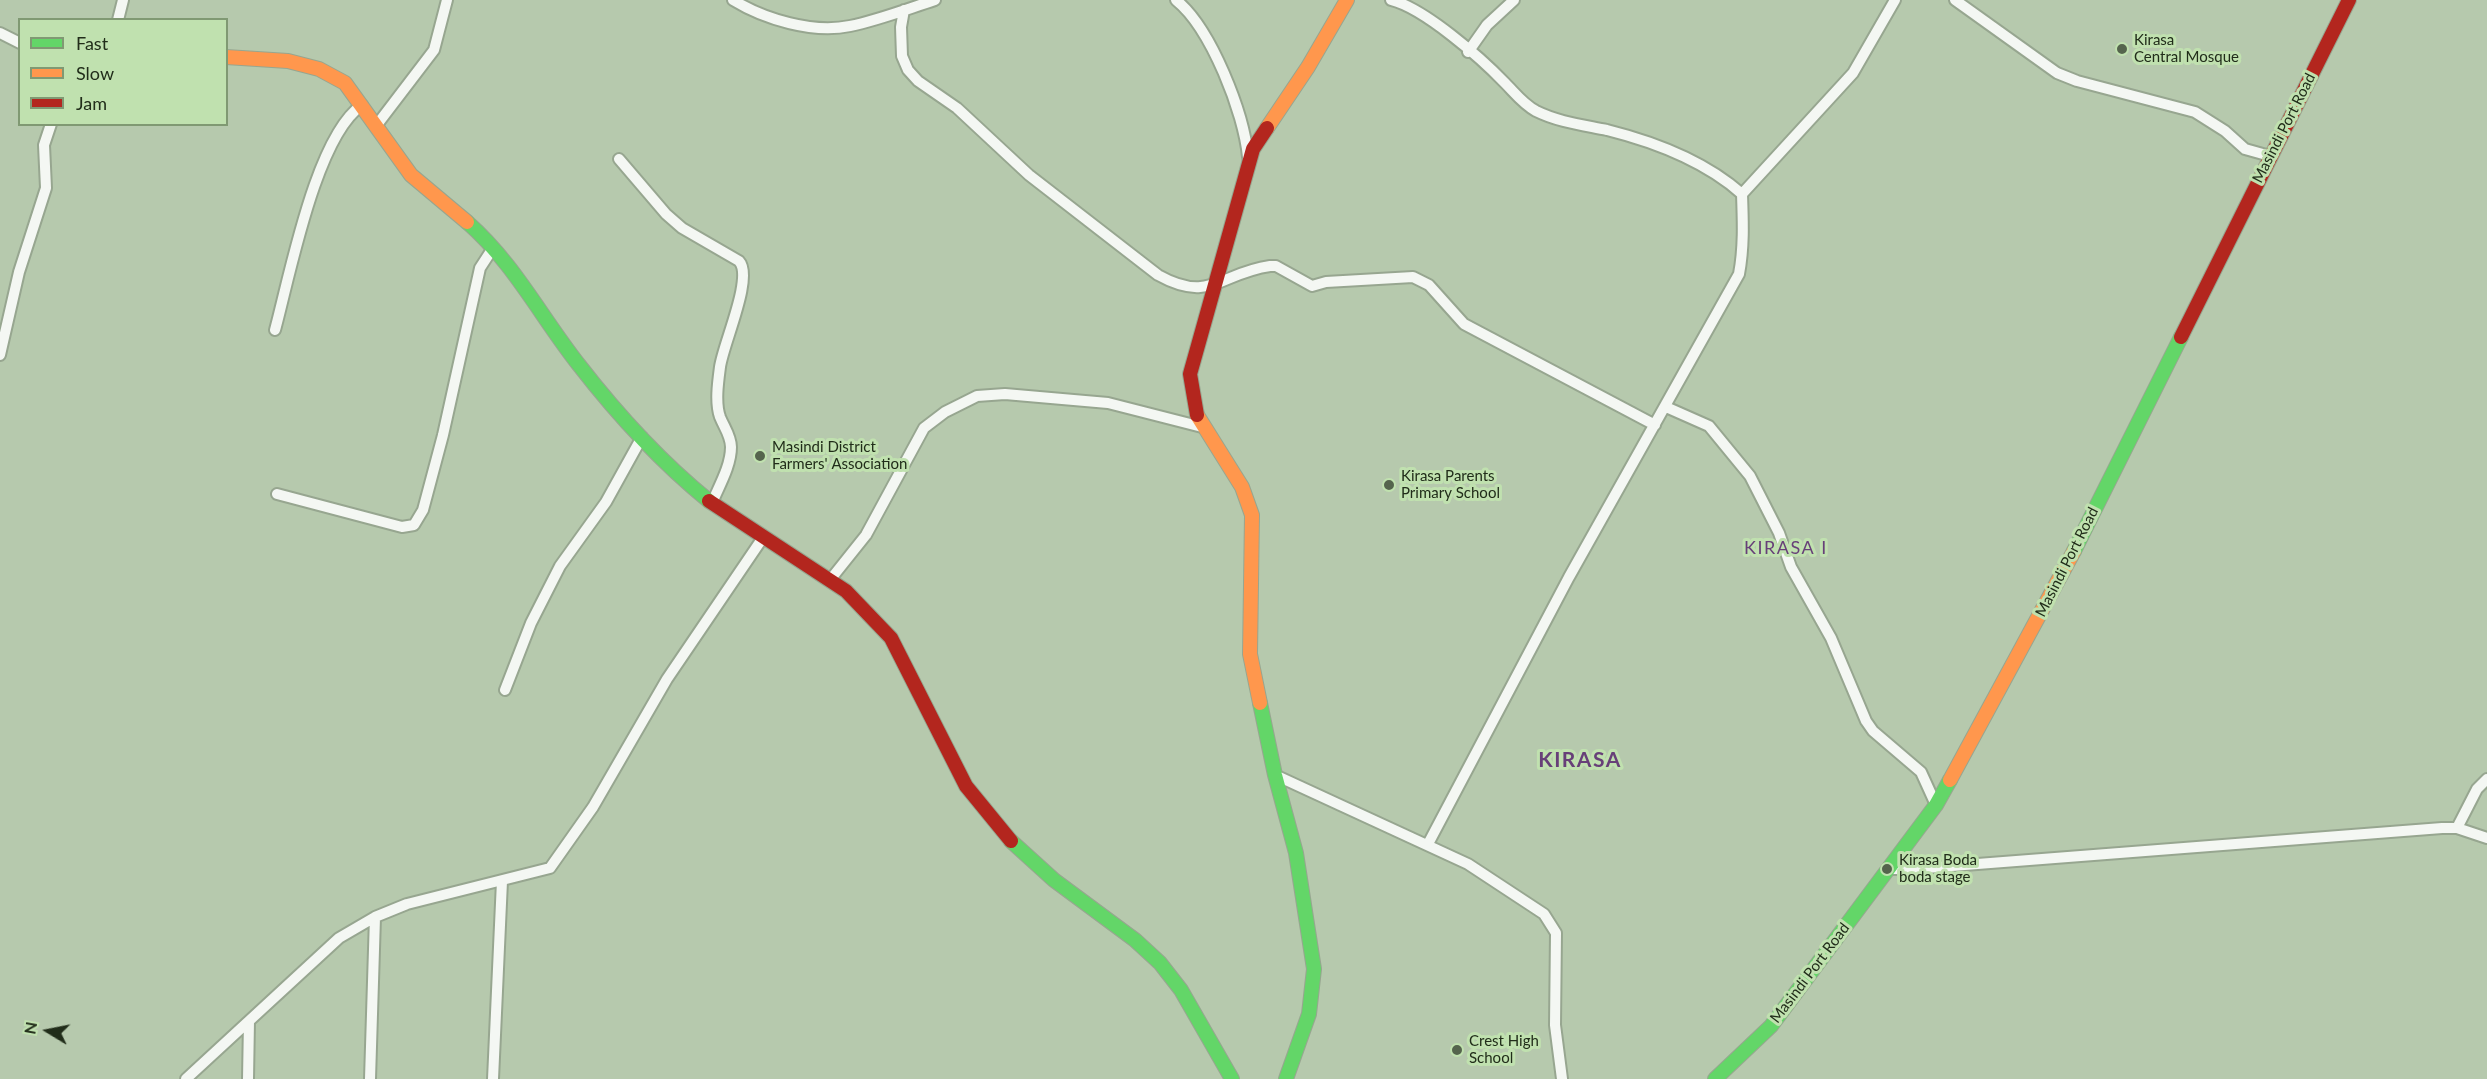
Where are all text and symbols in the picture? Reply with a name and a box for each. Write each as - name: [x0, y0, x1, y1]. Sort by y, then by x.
- legend: [18, 18, 228, 126]
- place label: Kirasa Central Mosque: [2134, 31, 2239, 66]
- text: Fast: [76, 32, 108, 54]
- marker: Kirasa Central Mosque: [2115, 42, 2129, 56]
- text: Slow: [76, 62, 114, 84]
- street label: Masindi Port Road: [2249, 70, 2319, 186]
- text: Jam: [76, 92, 107, 114]
- place label: Masindi District Farmers' Association: [772, 438, 907, 473]
- marker: Masindi District Farmers' Association: [753, 449, 767, 463]
- place label: Kirasa Parents Primary School: [1401, 467, 1500, 502]
- marker: Kirasa Parents Primary School: [1382, 478, 1396, 492]
- street label: Masindi Port Road: [2032, 504, 2102, 620]
- district label: KIRASA I: [1744, 537, 1828, 559]
- district label: KIRASA: [1538, 747, 1622, 773]
- place label: Kirasa Boda boda stage: [1899, 851, 1977, 886]
- marker: Kirasa Boda boda stage: [1880, 862, 1894, 876]
- street label: Masindi Port Road: [1767, 919, 1853, 1027]
- north arrow: [18, 1001, 78, 1061]
- text: N: [19, 1020, 40, 1036]
- place label: Crest High School: [1469, 1032, 1539, 1067]
- marker: Crest High School: [1450, 1043, 1464, 1057]

